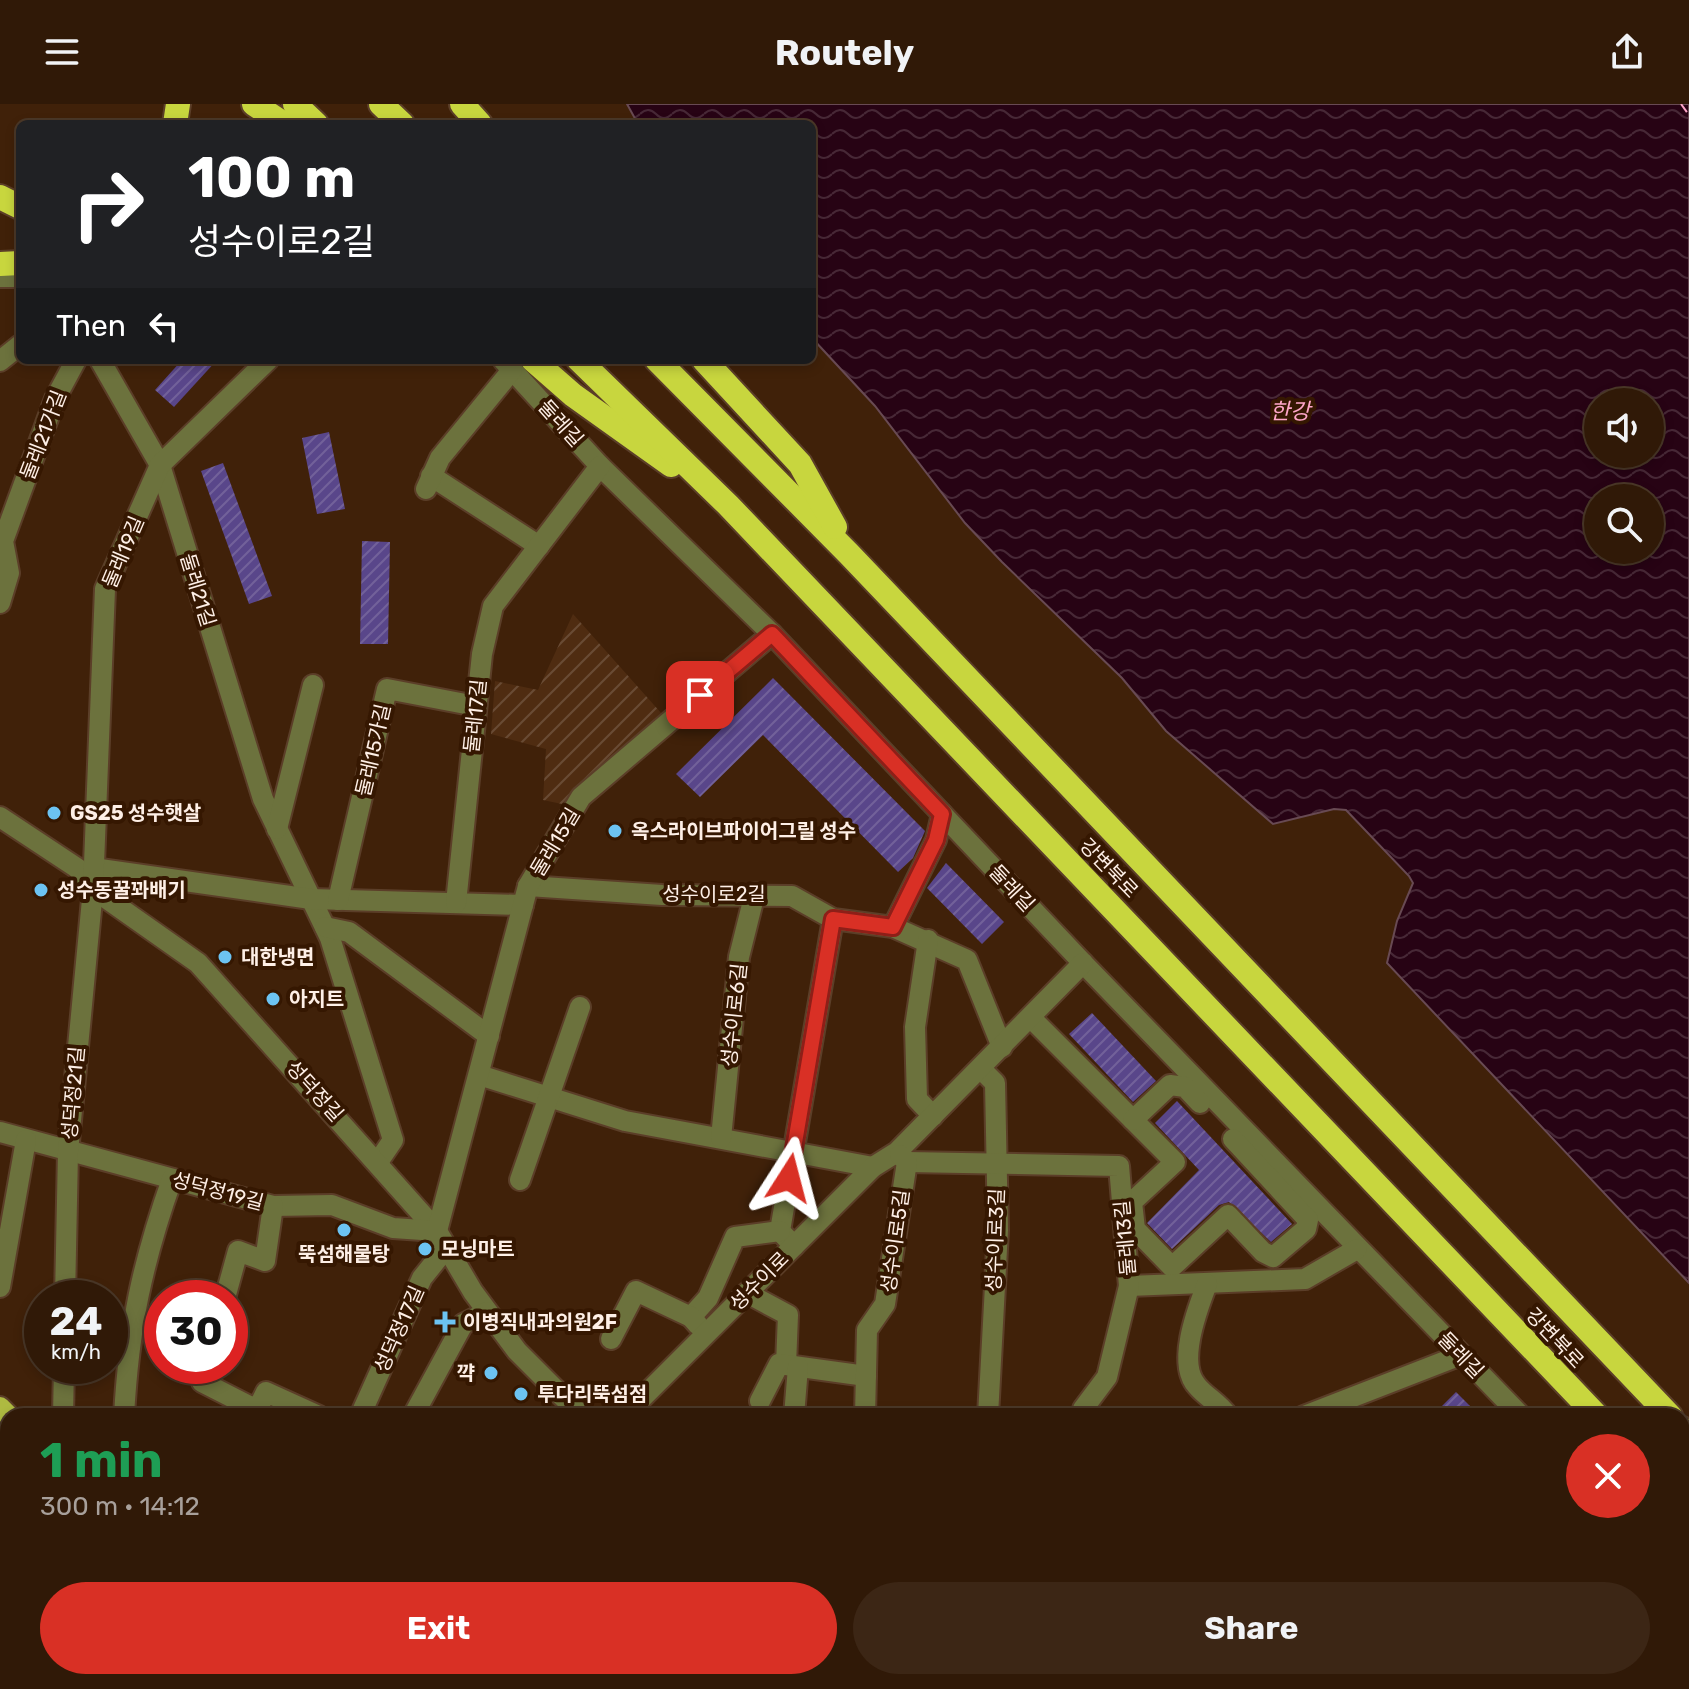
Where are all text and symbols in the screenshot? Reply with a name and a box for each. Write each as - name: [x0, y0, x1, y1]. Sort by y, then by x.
- icon: menu: [40, 30, 84, 74]
- icon: share: [1605, 30, 1649, 74]
- text: Routely: [775, 31, 914, 74]
- text: 100 m: [188, 145, 355, 211]
- icon: right: [56, 152, 160, 256]
- text: 성수이로2길: [188, 220, 375, 263]
- icon: left: [142, 304, 186, 348]
- text: Then: [56, 308, 126, 344]
- street label: 둘레21가길: [15, 387, 71, 483]
- map controls: [1584, 388, 1664, 564]
- button: sound: [1584, 388, 1664, 468]
- street label: 둘레길: [534, 394, 588, 452]
- water label: 한강: [1270, 398, 1313, 425]
- button: search: [1584, 484, 1664, 564]
- street label: 둘레19길: [97, 513, 149, 591]
- street label: 둘레21길: [175, 550, 221, 630]
- pin: [666, 661, 734, 729]
- icon: arrive: [678, 673, 722, 717]
- street label: 둘레17길: [459, 678, 491, 754]
- street label: 둘레15가길: [351, 701, 395, 799]
- place label: GS25 성수햇살: [70, 801, 201, 825]
- street label: 둘레15길: [525, 803, 585, 881]
- marker: GS25 성수햇살: [45, 804, 63, 822]
- place label: 옥스라이브파이어그릴 성수: [631, 819, 856, 843]
- marker: 옥스라이브파이어그릴 성수: [606, 822, 624, 840]
- street label: 강변북로: [1075, 833, 1143, 903]
- street label: 둘레길: [984, 860, 1040, 916]
- place label: 성수동꿀꽈배기: [57, 878, 186, 902]
- marker: 성수동꿀꽈배기: [32, 881, 50, 899]
- street label: 성수이로2길: [662, 882, 766, 906]
- place label: 대한냉면: [241, 945, 315, 969]
- marker: 대한냉면: [216, 948, 234, 966]
- street label: 성수이로6길: [717, 962, 751, 1068]
- place label: 아지트: [289, 987, 344, 1011]
- marker: 아지트: [264, 990, 282, 1008]
- street label: 성덕정21길: [57, 1045, 89, 1141]
- street label: 성덕정길: [281, 1056, 349, 1126]
- position arrow: [747, 1136, 831, 1220]
- street label: 성덕정19길: [169, 1167, 267, 1215]
- street label: 성수이로5길: [876, 1188, 914, 1294]
- street label: 성수이로3길: [981, 1188, 1009, 1292]
- street label: 둘레13길: [1110, 1199, 1140, 1277]
- marker: 뚝섬해물탕: [335, 1221, 353, 1239]
- place label: 모닝마트: [441, 1237, 515, 1261]
- marker: 모닝마트: [416, 1240, 434, 1258]
- place label: 뚝섬해물탕: [298, 1242, 390, 1266]
- street label: 성수이로: [724, 1246, 794, 1316]
- speed limit sign: 30: [144, 1280, 248, 1384]
- street label: 성덕정17길: [369, 1282, 429, 1376]
- text: 24: [49, 1298, 103, 1345]
- street label: 강변북로: [1521, 1303, 1589, 1373]
- place label: 이병직내과의원2F: [463, 1310, 617, 1334]
- marker: 이병직내과의원2F: [434, 1311, 456, 1333]
- street label: 둘레길: [1433, 1327, 1489, 1383]
- text: km/h: [51, 1340, 101, 1364]
- place label: 꺅: [457, 1361, 475, 1385]
- marker: 꺅: [482, 1364, 500, 1382]
- place label: 투다리뚝섬점: [537, 1382, 647, 1406]
- marker: 투다리뚝섬점: [512, 1385, 530, 1403]
- text: 1 min: [40, 1432, 163, 1489]
- button: close: [1566, 1434, 1650, 1518]
- text: 300 m · 14:12: [40, 1491, 200, 1522]
- button: Exit: [40, 1582, 837, 1674]
- button: Share: [853, 1582, 1650, 1674]

